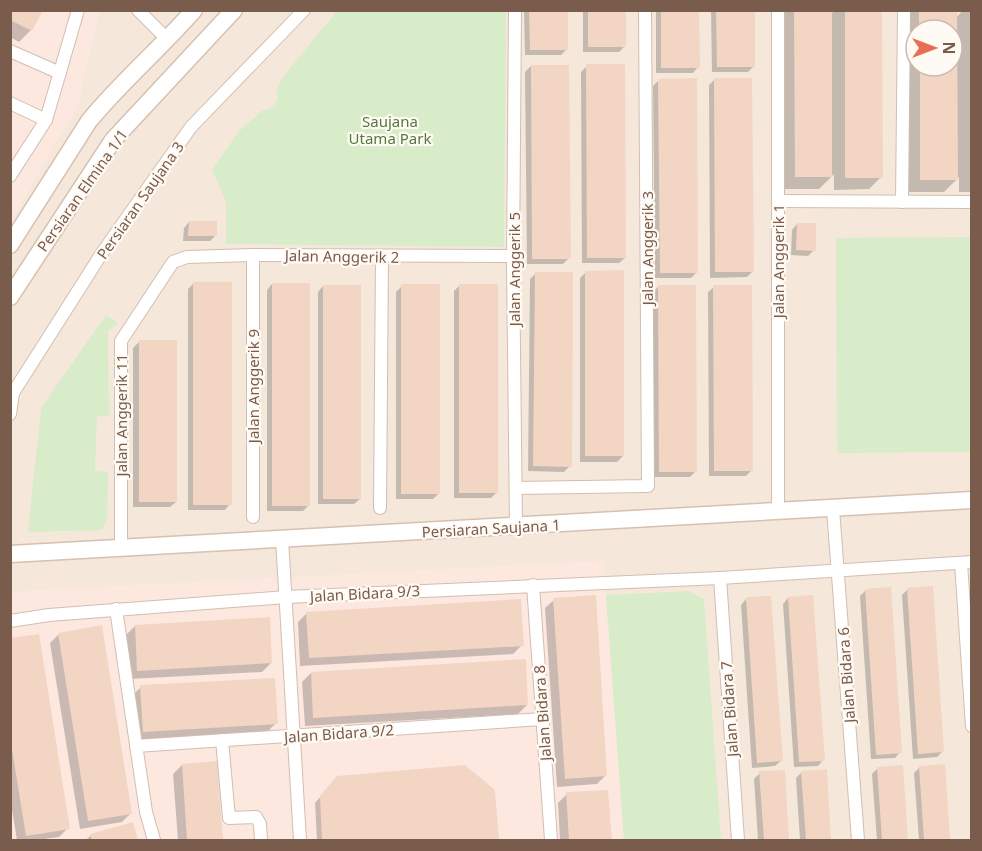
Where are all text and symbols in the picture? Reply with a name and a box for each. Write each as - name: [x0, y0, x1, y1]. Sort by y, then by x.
- north arrow: [904, 18, 964, 78]
- text: N: [938, 41, 960, 55]
- park label: Saujana Utama Park: [349, 111, 431, 148]
- street label: Persiaran Elmina 1/1: [32, 125, 132, 255]
- street label: Persiaran Saujana 3: [92, 137, 188, 263]
- street label: Jalan Anggerik 3: [637, 191, 657, 307]
- street label: Jalan Anggerik 1: [768, 204, 788, 320]
- street label: Jalan Anggerik 5: [504, 212, 524, 328]
- street label: Jalan Anggerik 2: [283, 245, 399, 267]
- street label: Jalan Anggerik 9: [243, 329, 263, 445]
- street label: Jalan Anggerik 11: [111, 354, 131, 478]
- street label: Persiaran Saujana 1: [421, 514, 561, 542]
- street label: Jalan Bidara 9/3: [307, 580, 421, 606]
- street label: Jalan Bidara 6: [833, 626, 859, 726]
- street label: Jalan Bidara 7: [716, 660, 742, 760]
- street label: Jalan Bidara 8: [529, 664, 555, 764]
- street label: Jalan Bidara 9/2: [281, 719, 395, 747]

